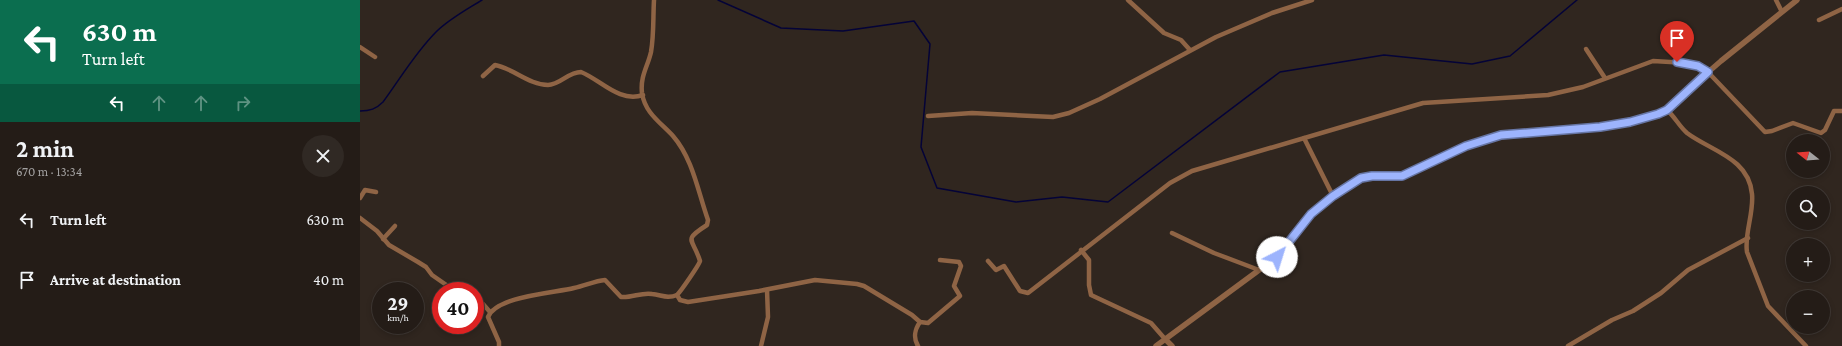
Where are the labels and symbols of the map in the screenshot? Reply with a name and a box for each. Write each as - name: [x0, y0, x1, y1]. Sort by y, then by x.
- pin: [1660, 21, 1694, 62]
- north arrow: [1786, 134, 1830, 178]
- position arrow: [1256, 236, 1298, 278]
- speed limit sign: 40: [432, 282, 484, 334]

